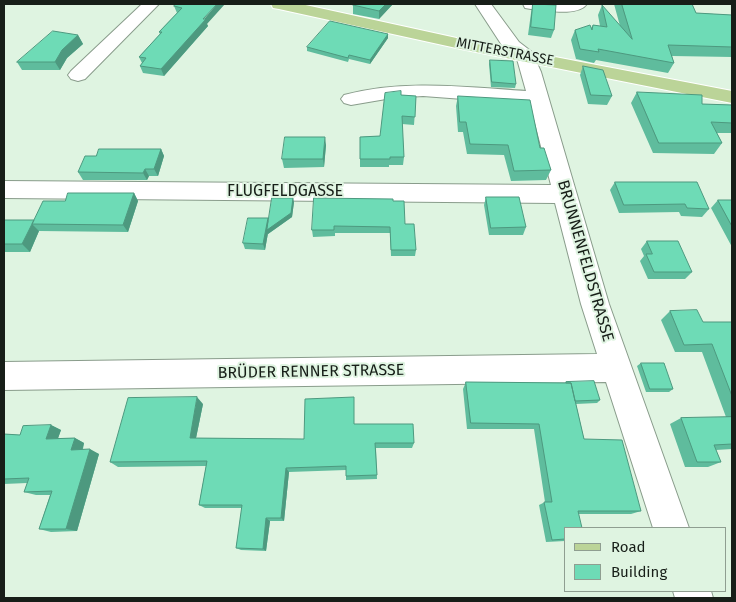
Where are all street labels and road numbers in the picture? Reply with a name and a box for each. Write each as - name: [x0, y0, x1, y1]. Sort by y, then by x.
- street label: MITTERSTRASSE: [455, 34, 555, 70]
- street label: BRUNNENFELDSTRASSE: [553, 178, 617, 344]
- street label: FLUGFELDGASSE: [227, 182, 343, 202]
- street label: BRÜDER RENNER STRASSE: [218, 361, 404, 383]

